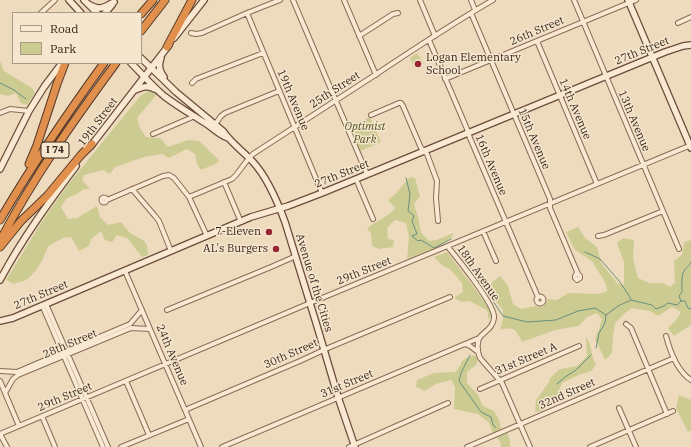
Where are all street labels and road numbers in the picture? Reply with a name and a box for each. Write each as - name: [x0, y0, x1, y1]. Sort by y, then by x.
- street label: 26th Street: [508, 14, 566, 48]
- street label: 27th Street: [613, 34, 671, 68]
- street label: 19th Avenue: [274, 67, 312, 133]
- street label: 25th Street: [307, 69, 363, 111]
- street label: 14th Avenue: [556, 76, 594, 142]
- street label: 13th Avenue: [615, 88, 653, 154]
- street label: 19th Street: [75, 95, 121, 149]
- street label: 15th Avenue: [515, 106, 553, 172]
- street label: 16th Avenue: [472, 132, 510, 198]
- road number: I 74: [41, 142, 69, 158]
- street label: 27th Street: [313, 157, 371, 191]
- street label: Avenue of the Cities: [293, 232, 335, 334]
- street label: 18th Avenue: [454, 243, 502, 303]
- street label: 29th Street: [335, 254, 393, 288]
- street label: 27th Street: [12, 278, 70, 312]
- street label: 24th Avenue: [153, 322, 191, 388]
- street label: 28th Street: [41, 327, 99, 361]
- street label: 30th Street: [262, 336, 320, 372]
- street label: 31st Street A: [493, 340, 559, 378]
- street label: 31st Street: [319, 367, 375, 401]
- street label: 32nd Street: [537, 376, 597, 412]
- street label: 29th Street: [36, 380, 94, 414]

